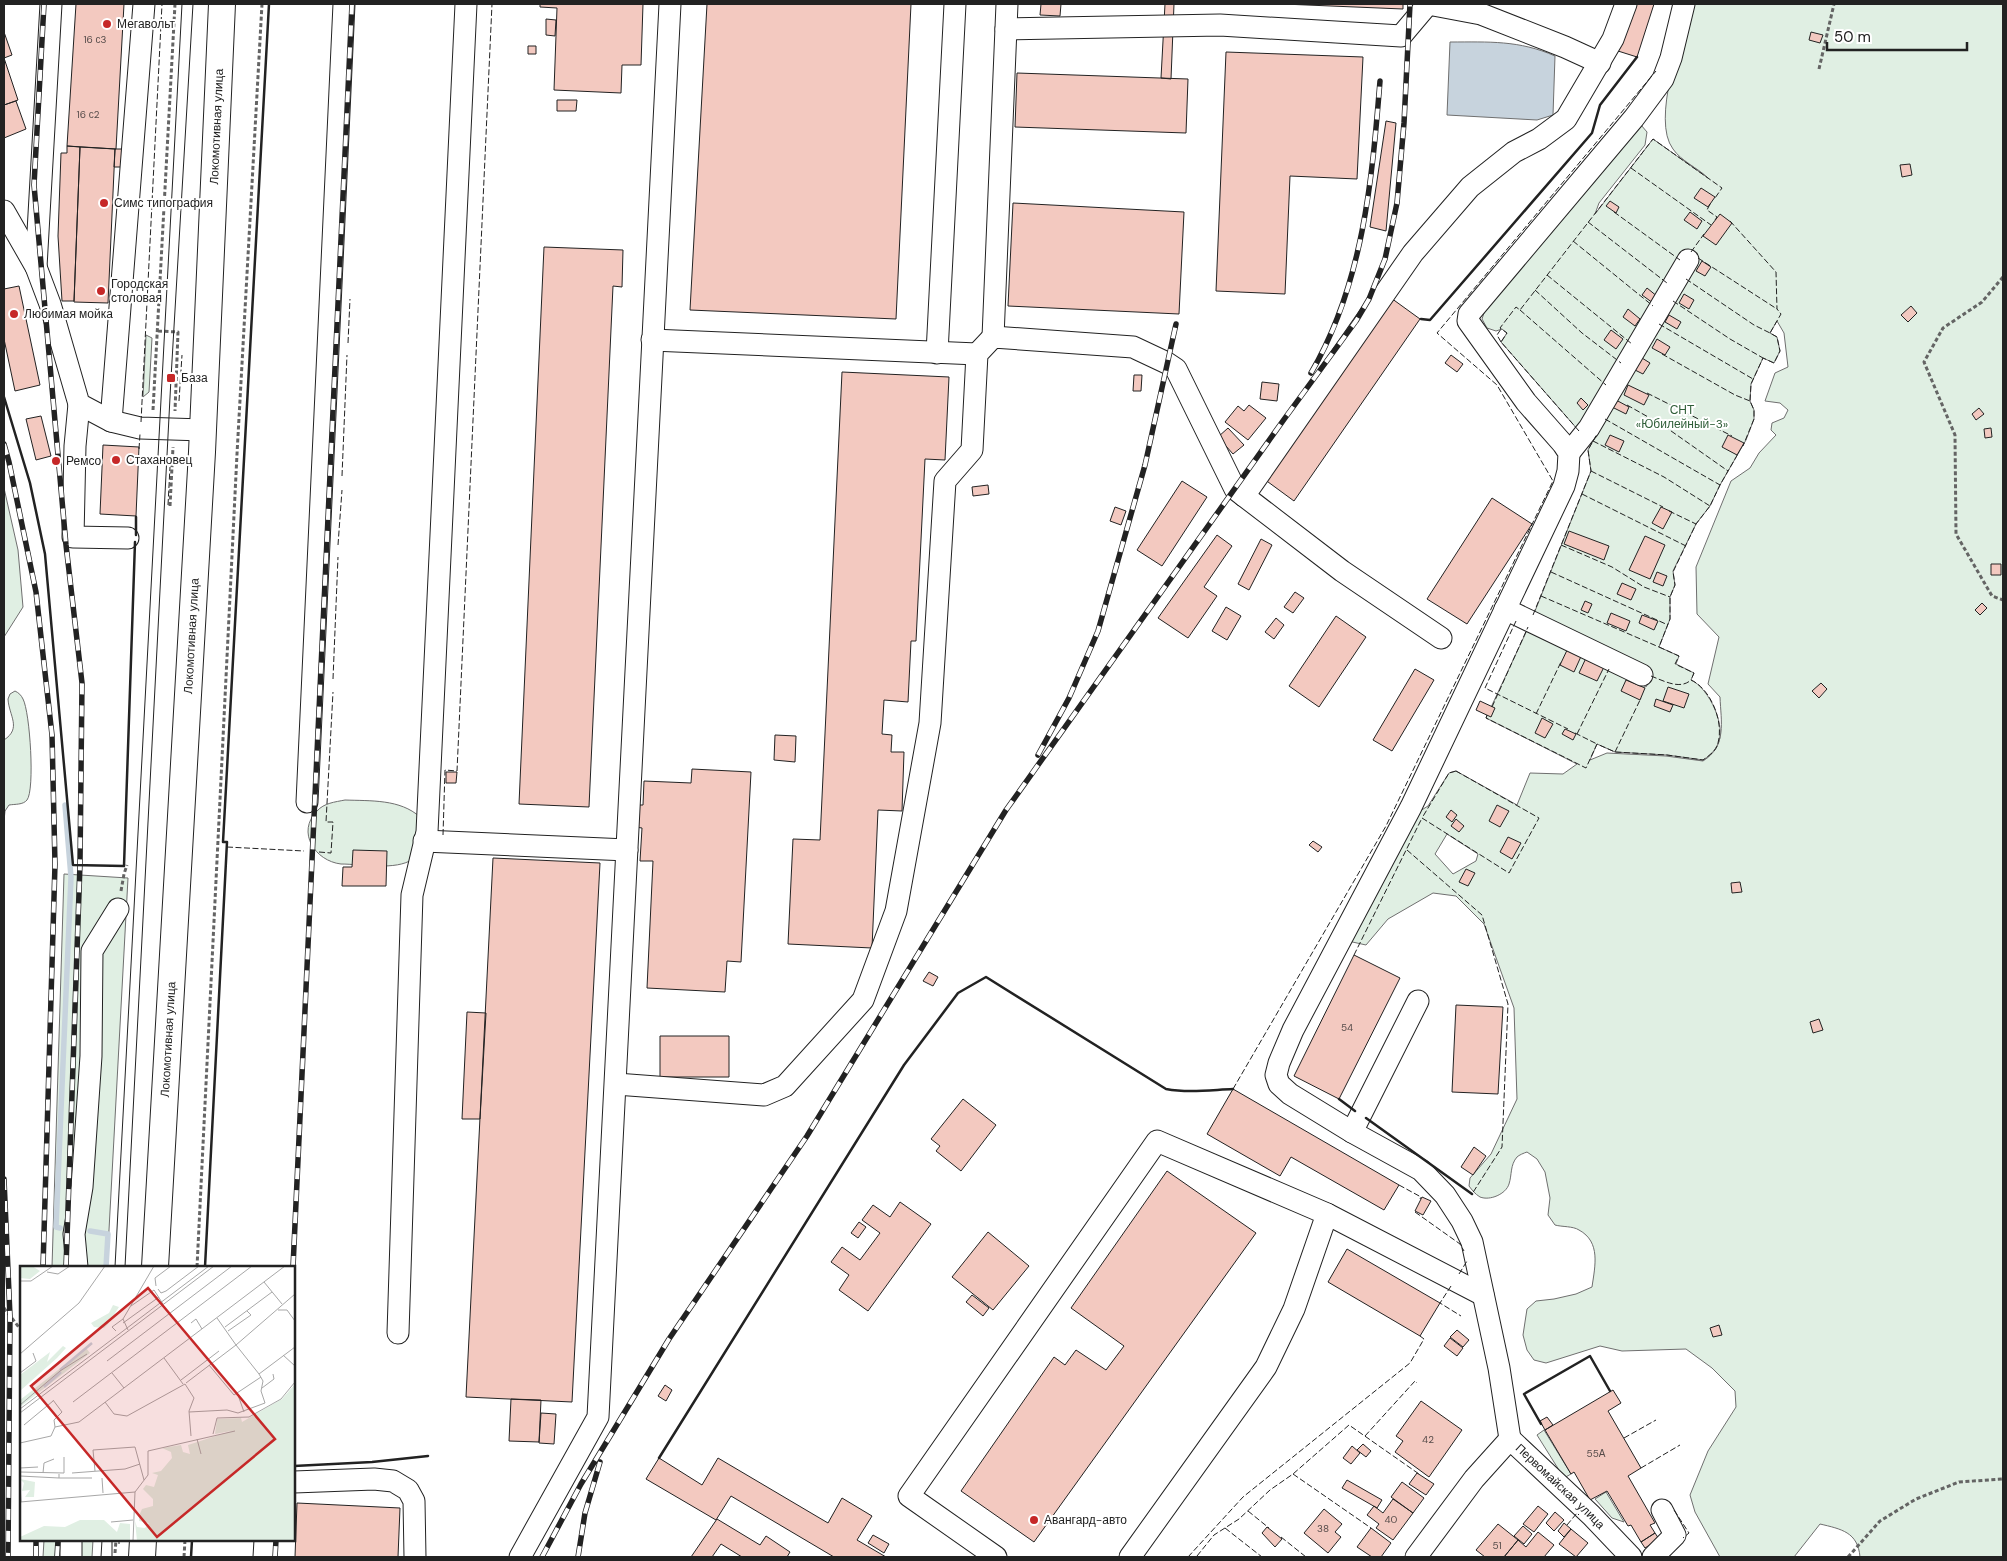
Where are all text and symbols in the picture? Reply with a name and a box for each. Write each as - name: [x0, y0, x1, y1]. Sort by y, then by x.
- place label: Мегавольт: [117, 16, 176, 32]
- marker: Мегавольт: [101, 18, 113, 30]
- scale bar: [1827, 20, 1967, 52]
- text: 50 m: [1834, 27, 1871, 47]
- house number: 16 с3: [84, 33, 107, 46]
- street label: Локомотивная улица: [206, 68, 227, 185]
- house number: 16 с2: [77, 108, 100, 121]
- place label: Симс типография: [114, 195, 213, 211]
- marker: Симс типография: [98, 197, 110, 209]
- place label: Городская столовая: [111, 276, 168, 306]
- marker: Городская столовая: [95, 285, 107, 297]
- place label: Любимая мойка: [24, 306, 113, 322]
- marker: Любимая мойка: [8, 308, 20, 320]
- place label: База: [181, 370, 208, 386]
- marker: База: [165, 372, 177, 384]
- park label: СНТ «Юбилейный-3»: [1636, 402, 1728, 432]
- place label: Стахановец: [126, 452, 192, 468]
- place label: Ремсо: [66, 453, 102, 469]
- marker: Стахановец: [110, 454, 122, 466]
- marker: Ремсо: [50, 455, 62, 467]
- street label: Локомотивная улица: [180, 577, 203, 694]
- street label: Локомотивная улица: [157, 981, 179, 1098]
- house number: 54: [1341, 1021, 1353, 1034]
- inset map: [20, 1266, 295, 1541]
- house number: 42: [1422, 1433, 1434, 1446]
- street label: Первомайская улица: [1512, 1440, 1609, 1533]
- house number: 55А: [1587, 1447, 1606, 1460]
- place label: Авангард-авто: [1044, 1512, 1127, 1528]
- house number: 40: [1385, 1513, 1398, 1526]
- marker: Авангард-авто: [1028, 1514, 1040, 1526]
- house number: 38: [1317, 1522, 1329, 1535]
- house number: 51: [1492, 1539, 1502, 1552]

